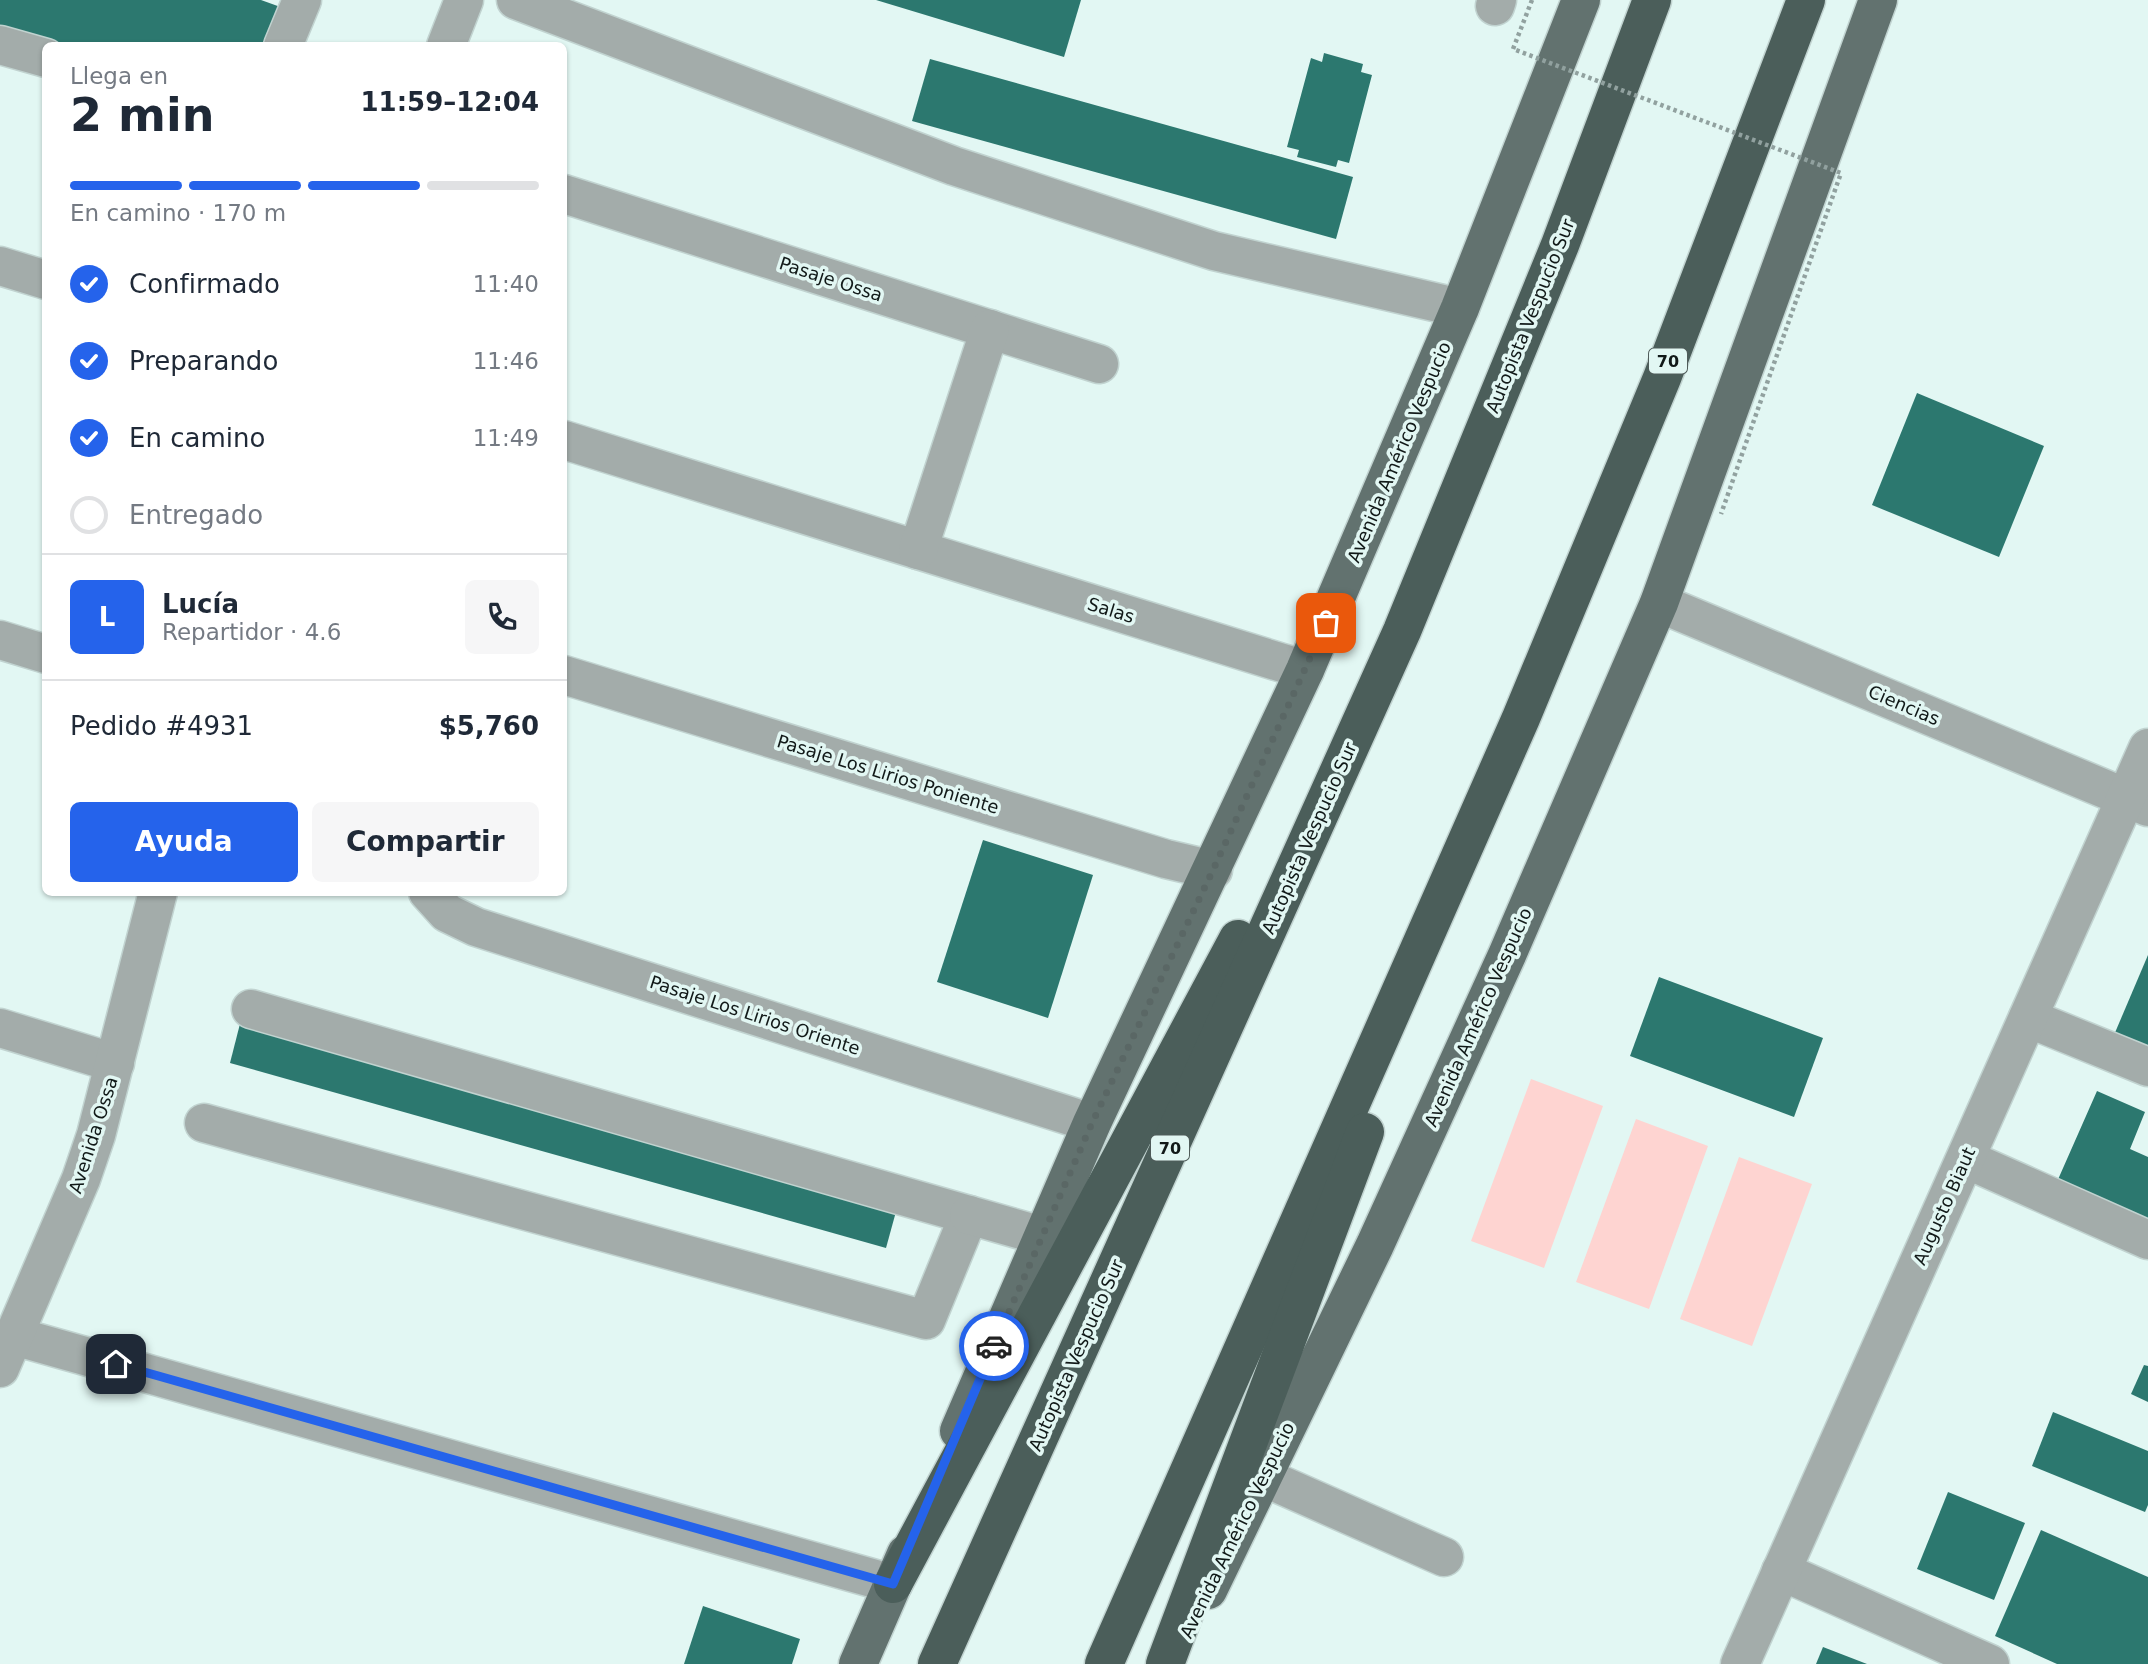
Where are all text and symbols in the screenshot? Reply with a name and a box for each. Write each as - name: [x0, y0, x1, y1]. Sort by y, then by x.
- text: Llega en: [70, 63, 168, 89]
- text: 11:59–12:04: [360, 87, 539, 117]
- text: 2 min: [70, 88, 214, 142]
- text: En camino · 170 m: [70, 200, 286, 226]
- street label: Autopista Vespucio Sur: [1481, 215, 1579, 416]
- street label: Pasaje Ossa: [777, 252, 885, 306]
- icon: check: [70, 265, 108, 303]
- text: Confirmado: [129, 269, 280, 299]
- text: 11:40: [473, 271, 539, 297]
- street label: Avenida Américo Vespucio: [1343, 339, 1455, 565]
- icon: check: [70, 342, 108, 380]
- text: Preparando: [129, 346, 278, 376]
- text: 11:46: [473, 348, 539, 374]
- road number: 70: [1649, 348, 1687, 374]
- icon: check: [70, 419, 108, 457]
- text: En camino: [129, 423, 265, 453]
- text: 11:49: [473, 425, 539, 451]
- text: Entregado: [129, 500, 263, 530]
- button: phone: [465, 580, 539, 654]
- text: Lucía: [162, 589, 239, 619]
- street label: Salas: [1085, 593, 1137, 627]
- pin: [1296, 593, 1356, 653]
- text: L: [99, 602, 115, 632]
- icon: bag: [1307, 604, 1345, 642]
- text: Repartidor · 4.6: [162, 619, 341, 645]
- street label: Ciencias: [1865, 681, 1943, 729]
- text: Pedido #4931: [70, 711, 253, 741]
- text: $5,760: [439, 711, 539, 741]
- street label: Pasaje Los Lirios Poniente: [775, 730, 1001, 818]
- street label: Autopista Vespucio Sur: [1257, 738, 1361, 937]
- button: Ayuda: [70, 802, 298, 882]
- button: Compartir: [312, 802, 539, 882]
- street label: Avenida Américo Vespucio: [1420, 904, 1536, 1130]
- street label: Pasaje Los Lirios Oriente: [647, 971, 863, 1059]
- street label: Avenida Ossa: [64, 1074, 122, 1196]
- road number: 70: [1151, 1136, 1189, 1160]
- street label: Augusto Biaut: [1909, 1144, 1979, 1268]
- street label: Autopista Vespucio Sur: [1024, 1255, 1128, 1454]
- courier: [959, 1311, 1029, 1381]
- icon: car: [975, 1327, 1013, 1365]
- pin: [86, 1334, 146, 1394]
- icon: home: [97, 1345, 135, 1383]
- street label: Avenida Américo Vespucio: [1175, 1419, 1299, 1641]

